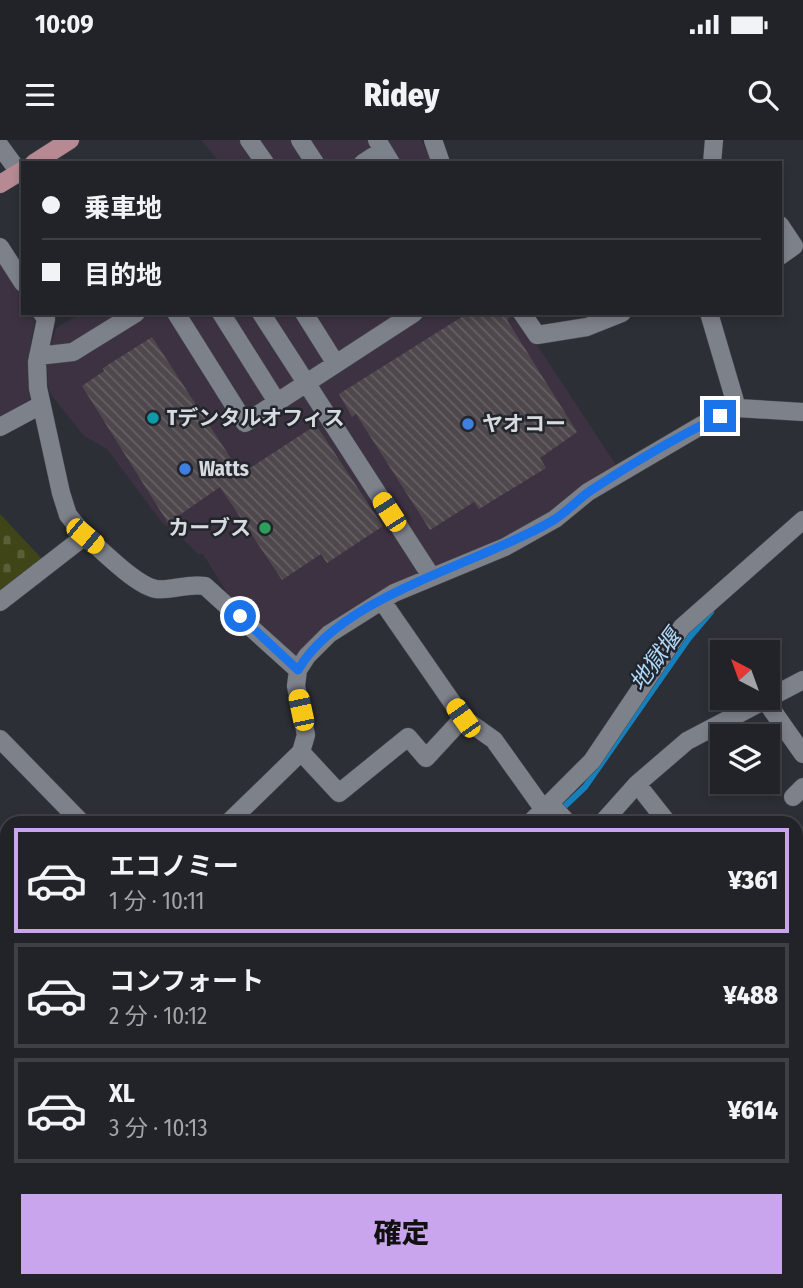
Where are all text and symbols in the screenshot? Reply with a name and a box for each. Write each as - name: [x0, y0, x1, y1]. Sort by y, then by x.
- text: 10:09: [35, 9, 94, 40]
- icon: menu: [21, 76, 59, 114]
- text: Ridey: [364, 76, 439, 114]
- icon: search: [744, 76, 782, 114]
- text: 乗車地: [84, 193, 162, 224]
- text: 目的地: [84, 260, 162, 291]
- route end: [704, 400, 736, 432]
- place label: Tデンタルオフィス: [167, 405, 345, 431]
- marker: Tデンタルオフィス: [145, 410, 161, 426]
- place label: ヤオコー: [482, 411, 566, 437]
- marker: ヤオコー: [460, 416, 476, 432]
- place label: Watts: [199, 456, 249, 482]
- marker: Watts: [177, 461, 193, 477]
- car: [369, 489, 410, 535]
- car: [63, 514, 108, 558]
- place label: カーブス: [168, 515, 251, 541]
- marker: カーブス: [257, 520, 273, 536]
- route start: [224, 600, 256, 632]
- water label: 地獄堰: [623, 621, 689, 696]
- north arrow: [710, 640, 780, 710]
- map controls: [710, 640, 780, 794]
- car: [287, 687, 316, 733]
- car: [443, 695, 484, 741]
- button: layers: [710, 724, 780, 794]
- icon: car: [25, 849, 88, 912]
- text: エコノミー: [109, 851, 239, 882]
- text: ¥361: [728, 865, 778, 896]
- text: 1 分 · 10:11: [109, 887, 205, 915]
- icon: car: [25, 964, 88, 1027]
- text: コンフォート: [109, 966, 264, 997]
- text: ¥488: [723, 980, 778, 1011]
- text: 2 分 · 10:12: [109, 1002, 207, 1030]
- text: XL: [109, 1078, 135, 1109]
- icon: car: [25, 1079, 88, 1142]
- text: ¥614: [728, 1095, 778, 1126]
- text: 3 分 · 10:13: [109, 1114, 208, 1142]
- button: 確定: [21, 1194, 782, 1274]

